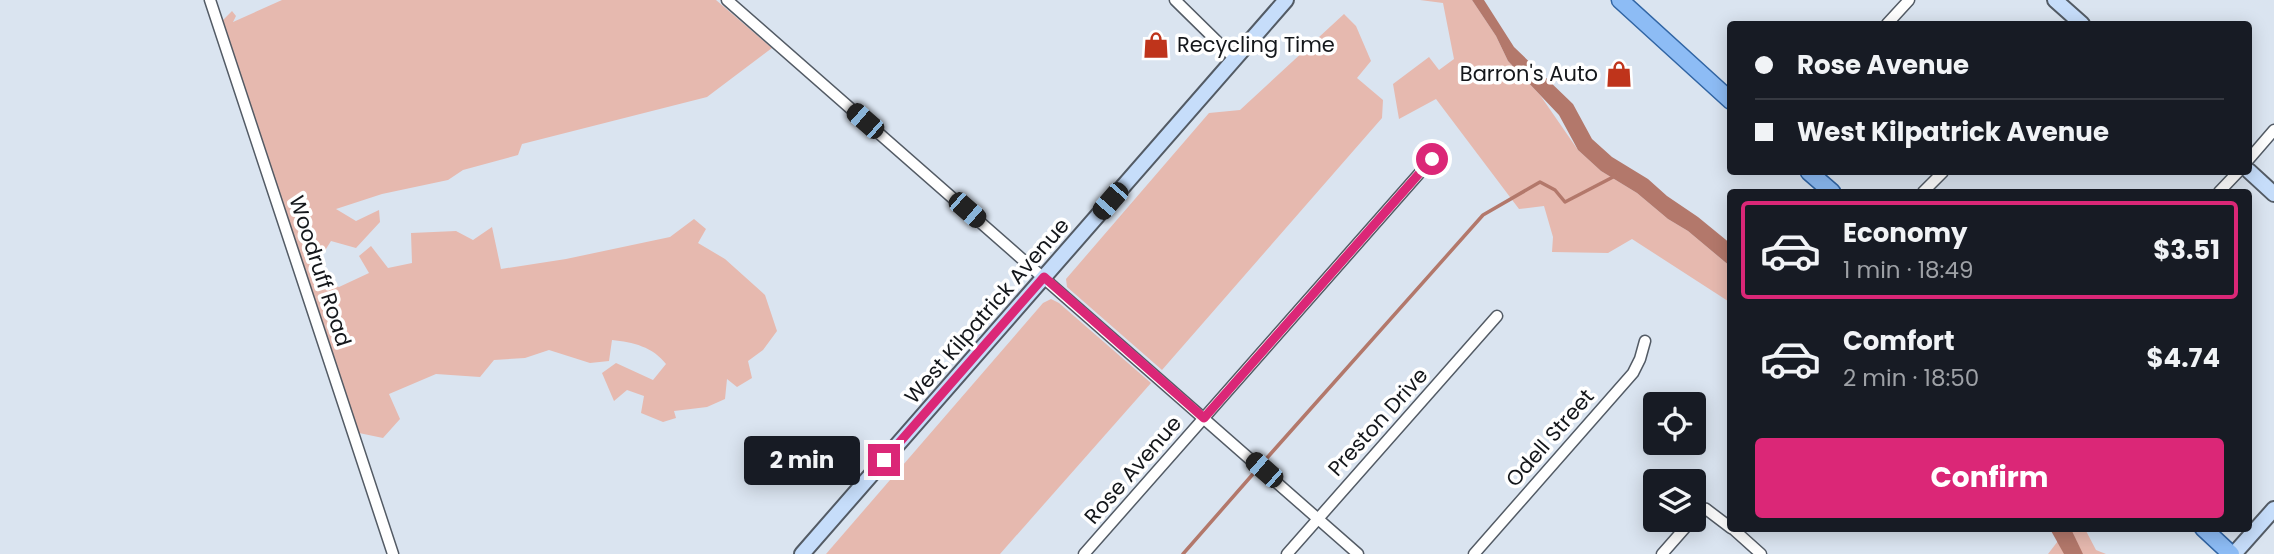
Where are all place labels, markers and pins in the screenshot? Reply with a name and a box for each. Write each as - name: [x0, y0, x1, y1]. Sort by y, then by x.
- shop icon: Recycling Time: [1141, 30, 1171, 60]
- place label: Recycling Time: [1177, 30, 1335, 59]
- place label: Barron's Auto: [1460, 59, 1598, 88]
- shop icon: Barron's Auto: [1604, 59, 1634, 89]

